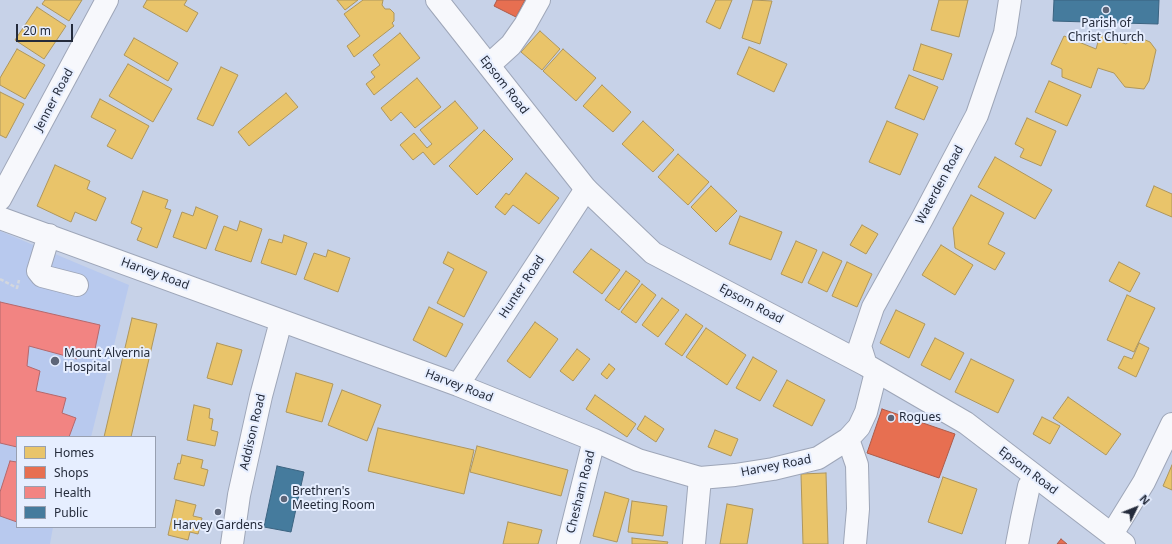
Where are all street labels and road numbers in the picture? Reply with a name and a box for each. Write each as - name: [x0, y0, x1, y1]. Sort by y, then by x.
- street label: Epsom Road: [477, 53, 531, 117]
- street label: Jenner Road: [32, 66, 76, 134]
- street label: Waterden Road: [913, 143, 967, 227]
- street label: Hunter Road: [496, 253, 548, 321]
- street label: Harvey Road: [119, 255, 191, 293]
- street label: Epsom Road: [717, 281, 785, 327]
- street label: Harvey Road: [423, 367, 495, 405]
- street label: Addison Road: [237, 392, 269, 472]
- street label: Epsom Road: [996, 444, 1060, 498]
- street label: Chesham Road: [564, 449, 598, 535]
- street label: Harvey Road: [740, 452, 812, 480]

